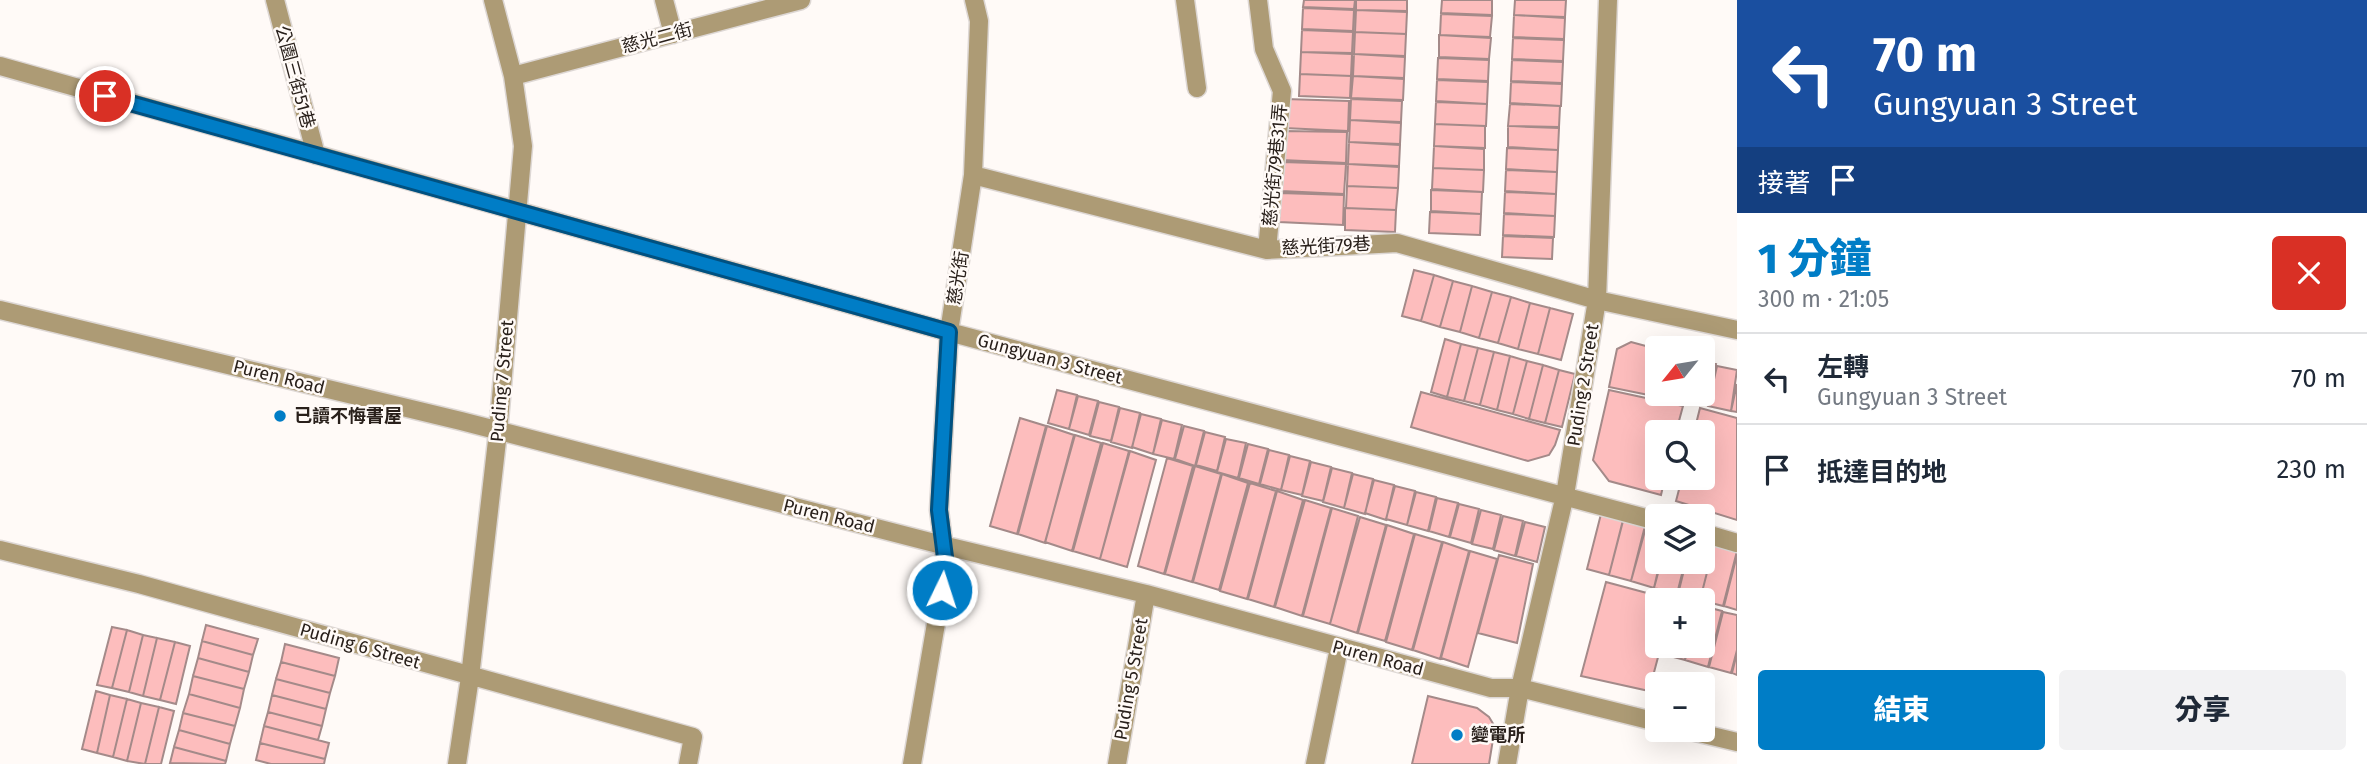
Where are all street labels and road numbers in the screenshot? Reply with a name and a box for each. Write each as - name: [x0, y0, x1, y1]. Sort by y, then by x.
- street label: 慈光二街: [619, 18, 695, 58]
- street label: 公園三街51巷: [271, 23, 319, 131]
- street label: 慈光街79巷31弄: [1259, 103, 1291, 227]
- street label: 慈光街79巷: [1281, 233, 1371, 259]
- street label: 慈光街: [943, 250, 973, 306]
- street label: Puding 7 Street: [486, 318, 518, 443]
- street label: Puding 2 Street: [1562, 322, 1604, 448]
- street label: Gungyuan 3 Street: [975, 329, 1125, 389]
- street label: Puren Road: [231, 355, 327, 399]
- street label: Puren Road: [781, 494, 877, 538]
- street label: Puding 5 Street: [1109, 616, 1153, 742]
- street label: Puding 6 Street: [297, 618, 423, 674]
- street label: Puren Road: [1330, 635, 1426, 681]

